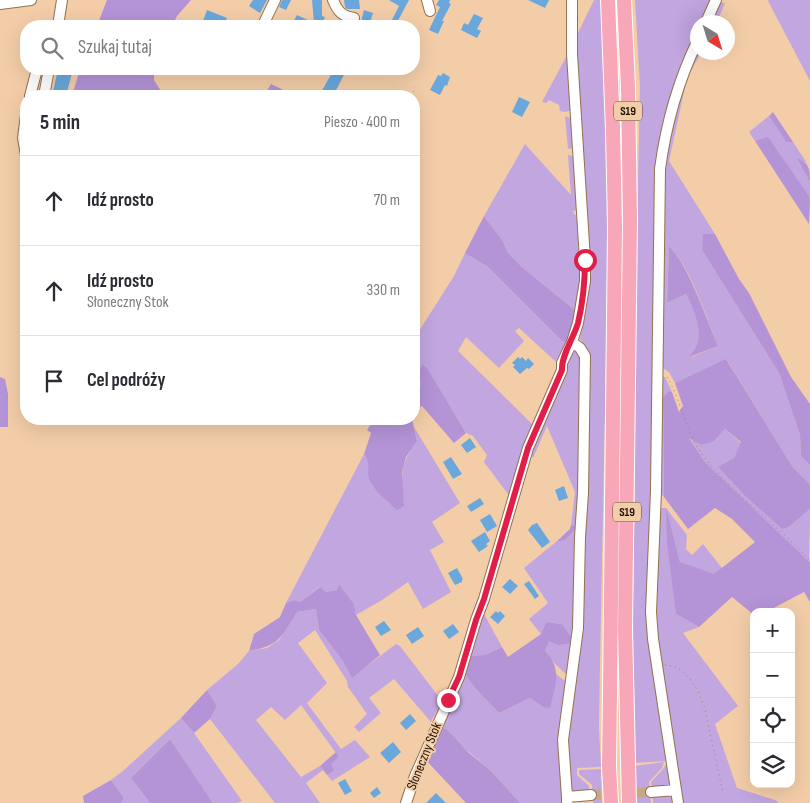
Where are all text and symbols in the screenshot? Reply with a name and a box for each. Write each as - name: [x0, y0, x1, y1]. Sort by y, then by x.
- north arrow: [690, 15, 735, 60]
- search box: [20, 20, 420, 75]
- icon: search: [38, 34, 66, 62]
- text: Szukaj tutaj: [78, 36, 152, 59]
- road number: S19: [614, 102, 642, 120]
- text: 5 min: [40, 110, 80, 135]
- text: Pieszo · 400 m: [324, 113, 400, 132]
- icon: ahead: [40, 187, 68, 215]
- text: Idź prosto: [87, 189, 154, 212]
- text: 70 m: [374, 191, 400, 210]
- route start: [574, 249, 597, 272]
- text: Idź prosto: [87, 270, 154, 293]
- icon: ahead: [40, 277, 68, 305]
- text: 330 m: [367, 281, 400, 300]
- text: Słoneczny Stok: [87, 293, 169, 312]
- icon: arrive: [40, 367, 68, 395]
- text: Cel podróży: [87, 369, 165, 392]
- road number: S19: [613, 502, 641, 522]
- map controls: [750, 608, 795, 788]
- button: +: [750, 608, 795, 653]
- button: −: [750, 653, 795, 698]
- route end: [437, 689, 460, 712]
- button: locate: [750, 698, 795, 743]
- street label: Słoneczny Stok: [403, 719, 446, 792]
- button: layers: [750, 743, 795, 788]

